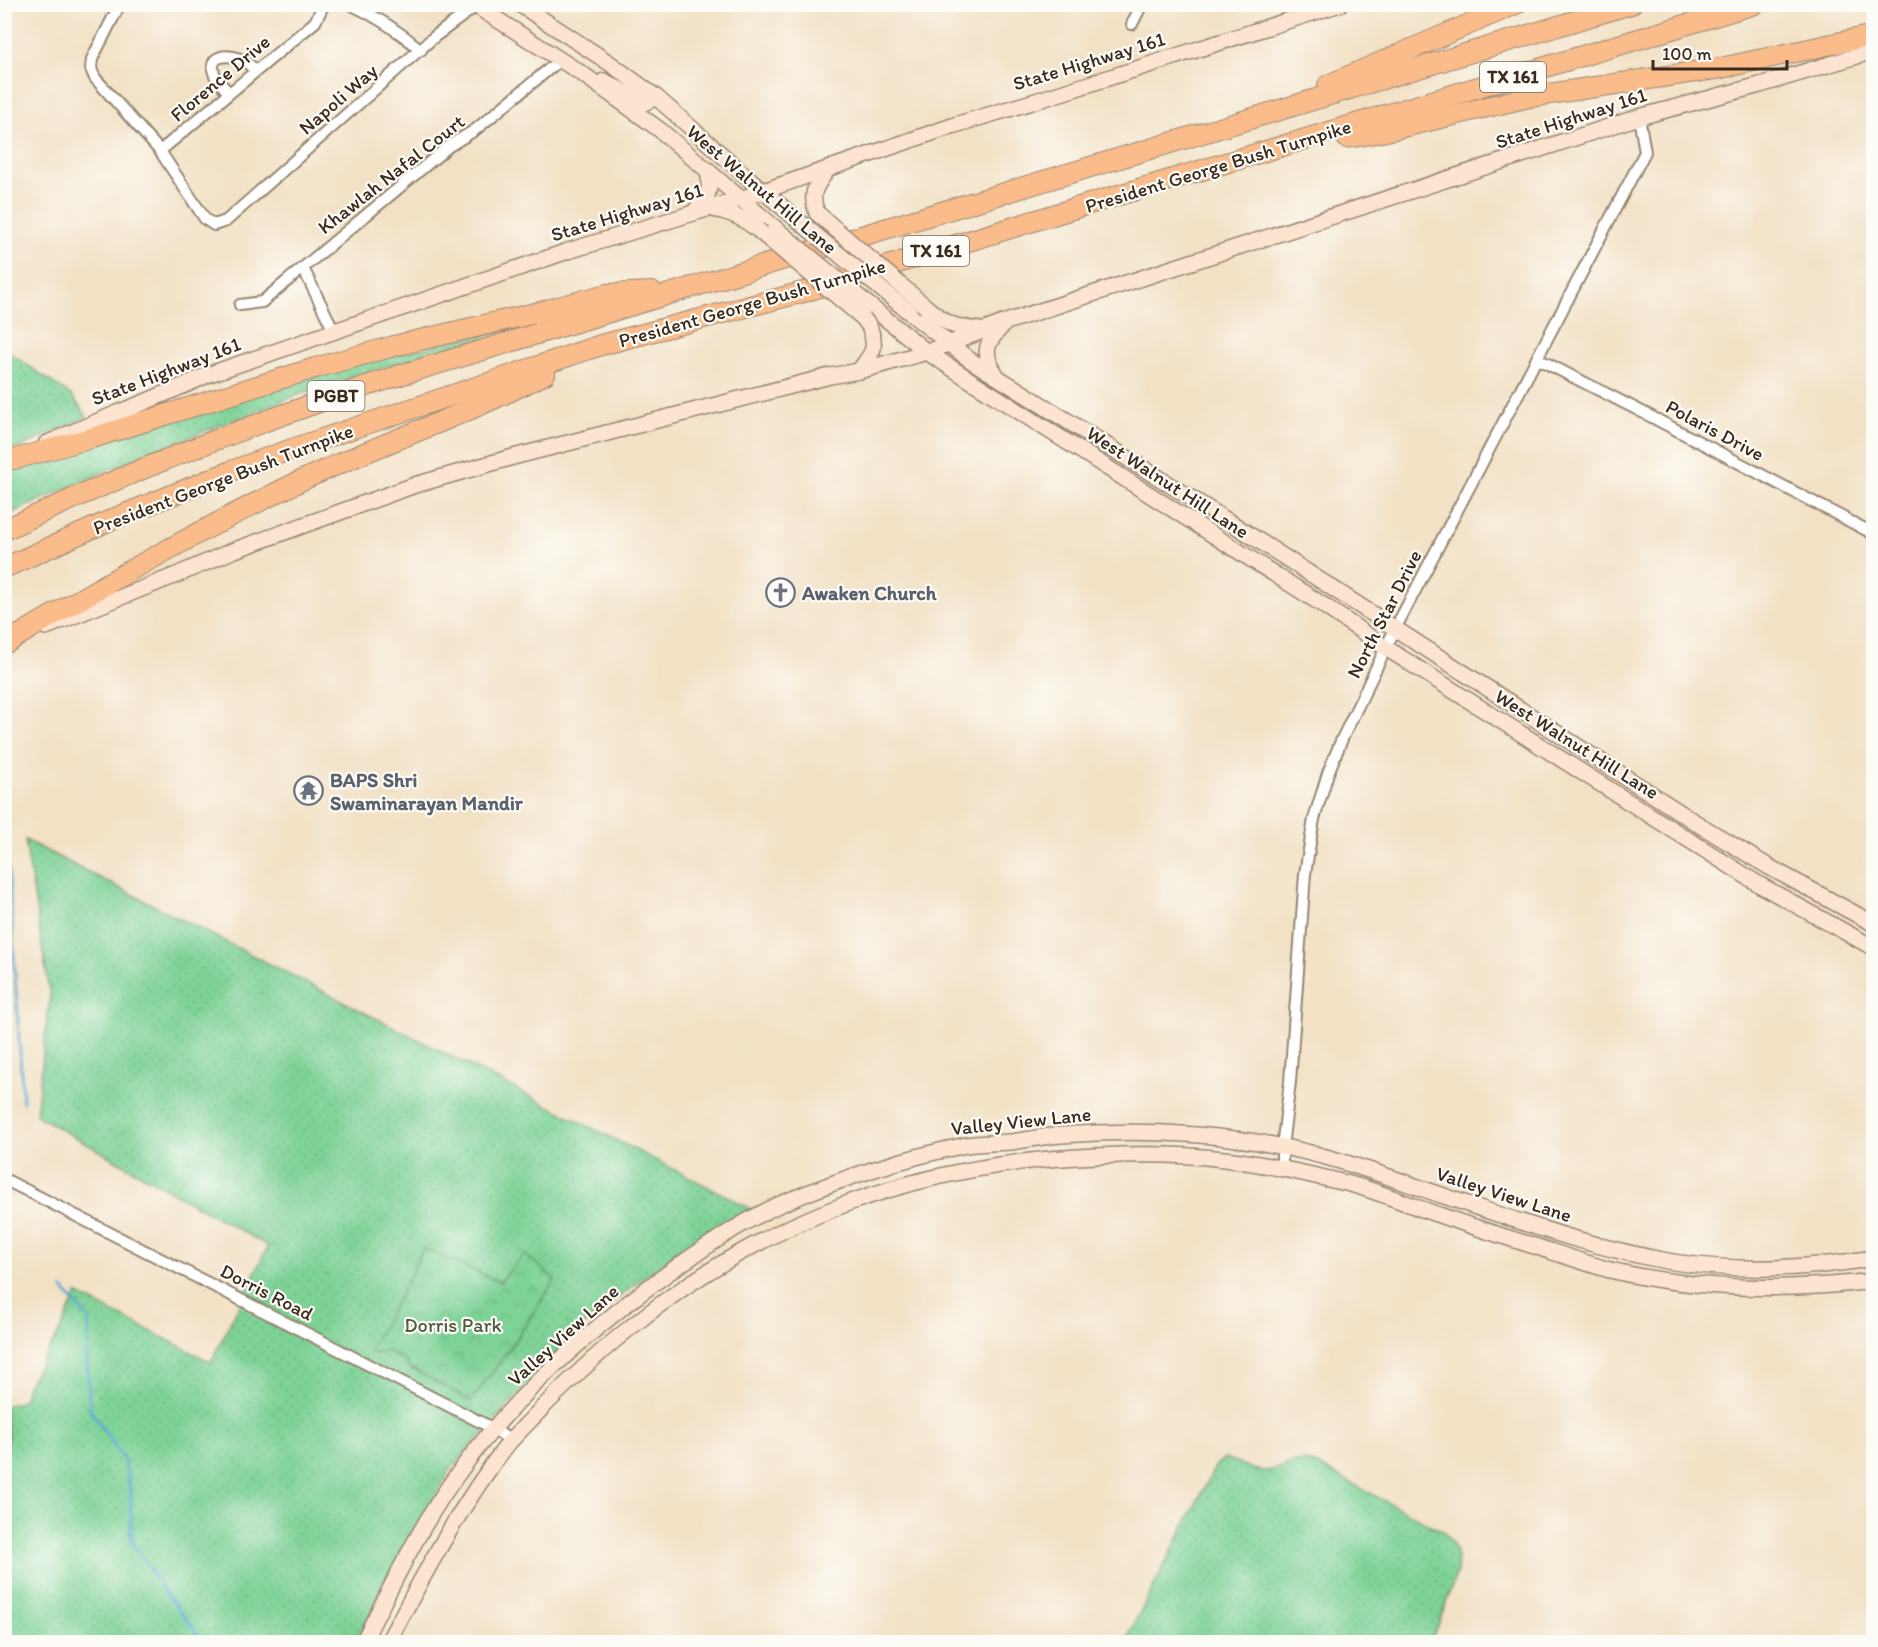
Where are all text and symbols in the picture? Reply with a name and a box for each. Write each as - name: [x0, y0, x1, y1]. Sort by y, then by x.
- street label: State Highway 161: [1010, 26, 1168, 96]
- street label: Florence Drive: [165, 29, 275, 127]
- scale bar: [1653, 33, 1786, 71]
- text: 100 m: [1662, 43, 1712, 65]
- street label: Napoli Way: [294, 58, 383, 140]
- road number: TX 161: [1480, 62, 1546, 92]
- street label: State Highway 161: [1492, 82, 1650, 154]
- street label: Khawlah Nafal Court: [313, 109, 470, 239]
- street label: President George Bush Turnpike: [1082, 114, 1354, 218]
- street label: West Walnut Hill Lane: [682, 119, 842, 259]
- street label: State Highway 161: [548, 177, 706, 247]
- road number: TX 161: [903, 236, 969, 266]
- street label: President George Bush Turnpike: [616, 253, 888, 353]
- street label: State Highway 161: [88, 332, 244, 410]
- road number: PGBT: [308, 381, 364, 411]
- street label: Polaris Drive: [1662, 394, 1768, 466]
- street label: President George Bush Turnpike: [90, 418, 356, 540]
- street label: West Walnut Hill Lane: [1082, 421, 1254, 543]
- street label: North Star Drive: [1341, 546, 1427, 682]
- church icon: Awaken Church: [765, 577, 797, 609]
- place label: Awaken Church: [801, 581, 937, 605]
- street label: West Walnut Hill Lane: [1491, 684, 1663, 804]
- place label: BAPS Shri Swaminarayan Mandir: [330, 768, 524, 816]
- temple icon: BAPS Shri Swaminarayan Mandir: [293, 775, 325, 807]
- street label: Valley View Lane: [950, 1102, 1092, 1140]
- street label: Valley View Lane: [1433, 1161, 1575, 1227]
- street label: Dorris Road: [216, 1258, 318, 1326]
- street label: Valley View Lane: [503, 1279, 623, 1391]
- park label: Dorris Park: [404, 1313, 502, 1337]

